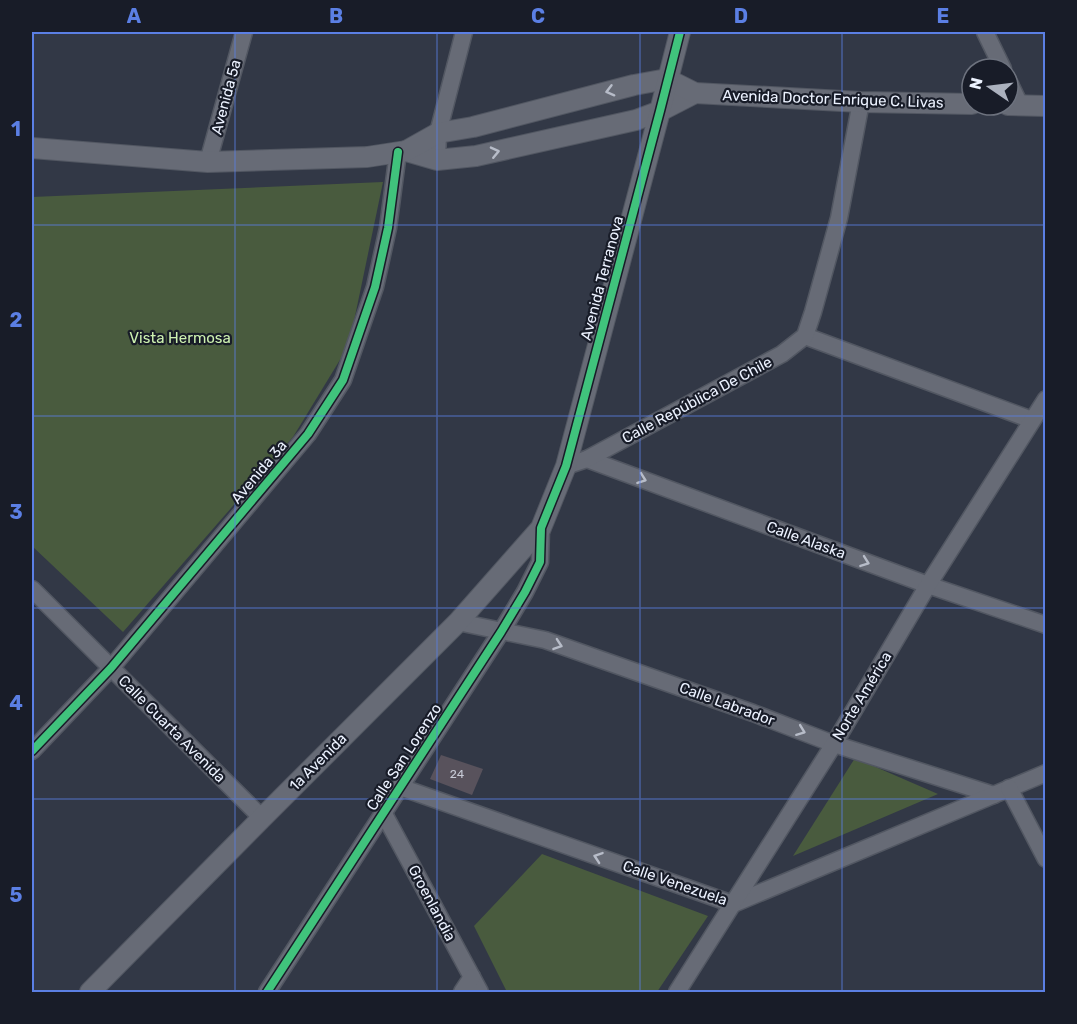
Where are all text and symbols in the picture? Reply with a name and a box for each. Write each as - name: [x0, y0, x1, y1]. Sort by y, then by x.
- text: A: [127, 4, 142, 28]
- text: B: [329, 4, 343, 28]
- text: C: [531, 4, 545, 28]
- text: D: [734, 4, 748, 28]
- text: E: [937, 4, 949, 28]
- north arrow: [960, 57, 1020, 117]
- street label: Avenida 5a: [207, 58, 245, 136]
- text: N: [965, 76, 987, 91]
- one-way arrow: [605, 84, 616, 96]
- street label: Avenida Doctor Enrique C. Livas: [722, 86, 944, 112]
- text: 1: [11, 117, 21, 141]
- one-way arrow: [490, 146, 500, 159]
- street label: Avenida Terranova: [577, 214, 627, 342]
- text: 2: [10, 308, 23, 332]
- park label: Vista Hermosa: [129, 329, 231, 347]
- street label: Calle República De Chile: [619, 353, 775, 447]
- street label: Avenida 3a: [227, 437, 291, 507]
- one-way arrow: [637, 472, 647, 485]
- text: 3: [9, 500, 23, 524]
- street label: Calle Alaska: [764, 517, 848, 563]
- one-way arrow: [859, 554, 870, 567]
- one-way arrow: [552, 637, 563, 650]
- street label: Norte América: [829, 649, 895, 743]
- street label: Calle Cuarta Avenida: [115, 672, 229, 786]
- street label: Calle Labrador: [677, 678, 778, 730]
- text: 4: [9, 691, 23, 715]
- street label: Calle San Lorenzo: [363, 700, 445, 814]
- one-way arrow: [795, 724, 806, 737]
- street label: 1a Avenida: [286, 730, 350, 794]
- house number: 24: [450, 767, 465, 781]
- one-way arrow: [593, 852, 604, 864]
- street label: Calle Venezuela: [620, 857, 730, 909]
- street label: Groenlandia: [404, 862, 460, 944]
- text: 5: [10, 883, 23, 907]

